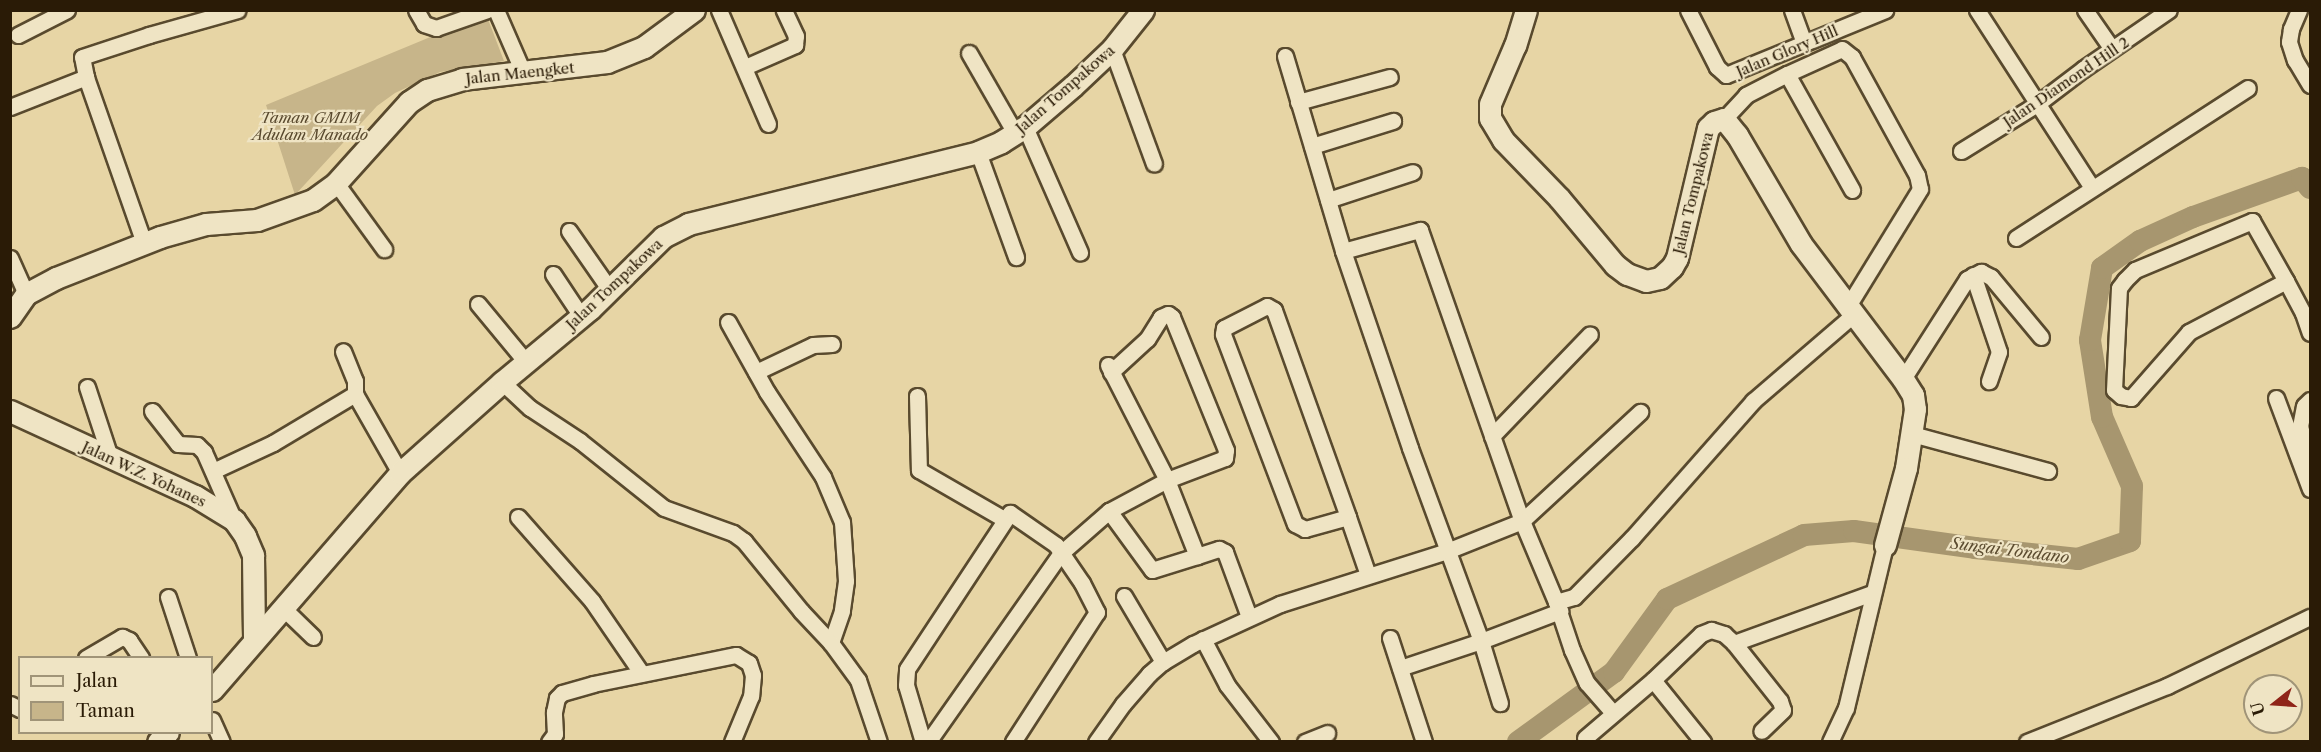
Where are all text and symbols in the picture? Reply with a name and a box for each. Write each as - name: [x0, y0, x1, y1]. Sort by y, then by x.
- street label: Jalan Glory Hill: [1733, 21, 1841, 81]
- street label: Jalan Diamond Hill 2: [2000, 33, 2132, 131]
- street label: Jalan Tompakowa: [1012, 41, 1118, 137]
- street label: Jalan Maengket: [465, 58, 575, 88]
- park label: Taman GMIM Adulam Manado: [252, 108, 368, 143]
- street label: Jalan Tompakowa: [1669, 130, 1717, 256]
- street label: Jalan Tompakowa: [562, 235, 666, 333]
- street label: Jalan W.Z. Yohanes: [79, 437, 209, 511]
- water label: Sungai Tondano: [1950, 533, 2070, 567]
- legend: [18, 656, 213, 734]
- text: Jalan: [76, 670, 118, 692]
- north arrow: [2243, 674, 2303, 734]
- text: Taman: [76, 700, 135, 722]
- text: U: [2246, 700, 2269, 718]

